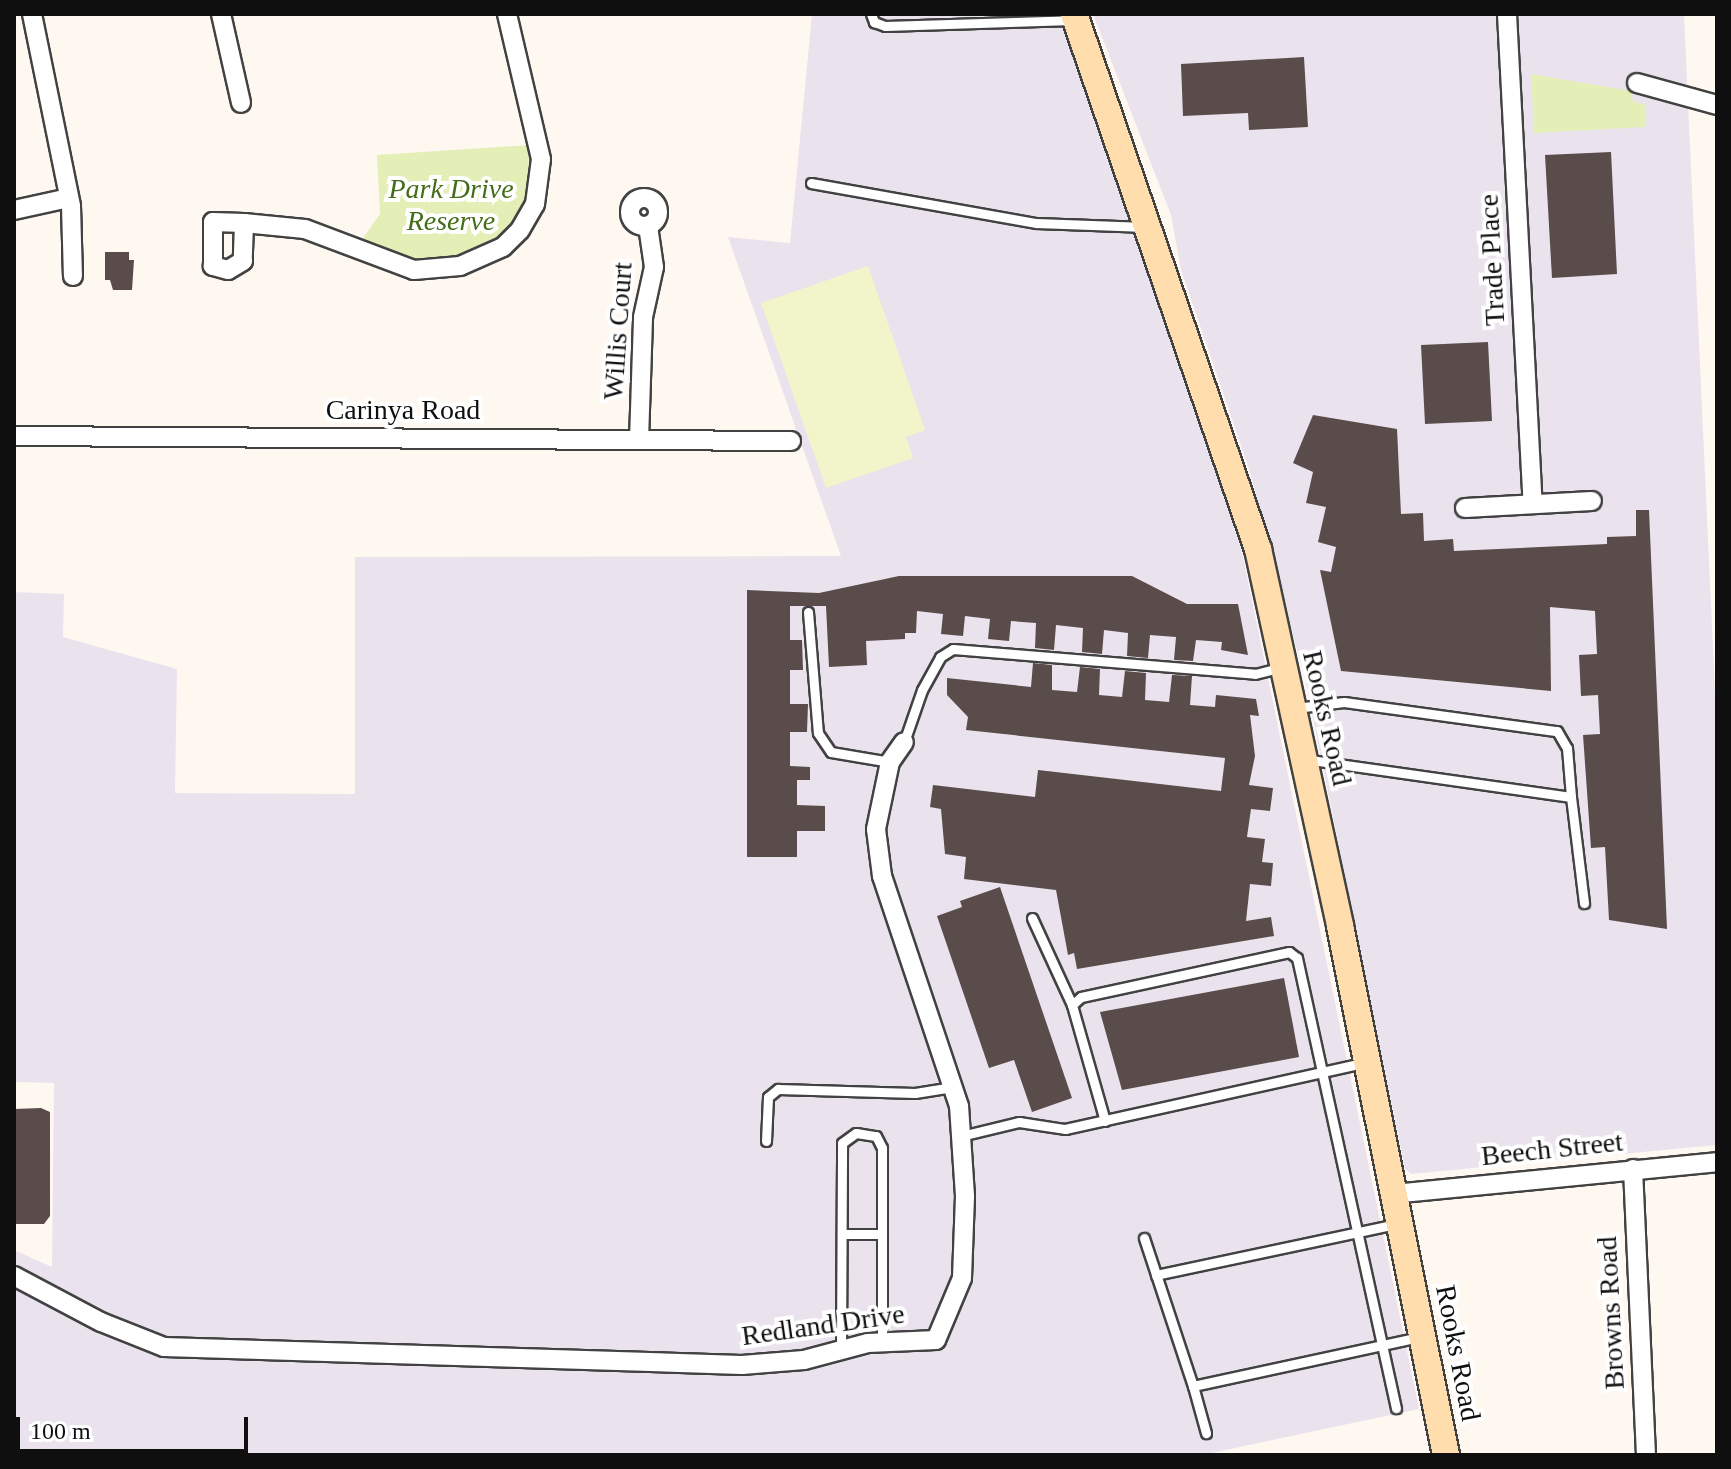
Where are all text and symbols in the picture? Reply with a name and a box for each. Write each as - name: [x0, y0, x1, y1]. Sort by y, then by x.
- park label: Park Drive Reserve: [388, 172, 514, 238]
- street label: Trade Place: [1472, 193, 1512, 327]
- street label: Willis Court: [596, 261, 640, 401]
- street label: Carinya Road: [326, 393, 480, 427]
- street label: Rooks Road: [1295, 647, 1359, 789]
- street label: Beech Street: [1479, 1125, 1625, 1173]
- street label: Browns Road: [1590, 1236, 1632, 1390]
- street label: Rooks Road: [1428, 1282, 1488, 1424]
- street label: Redland Drive: [739, 1297, 907, 1353]
- scale bar: [20, 1401, 252, 1451]
- text: 100 m: [30, 1418, 91, 1444]

